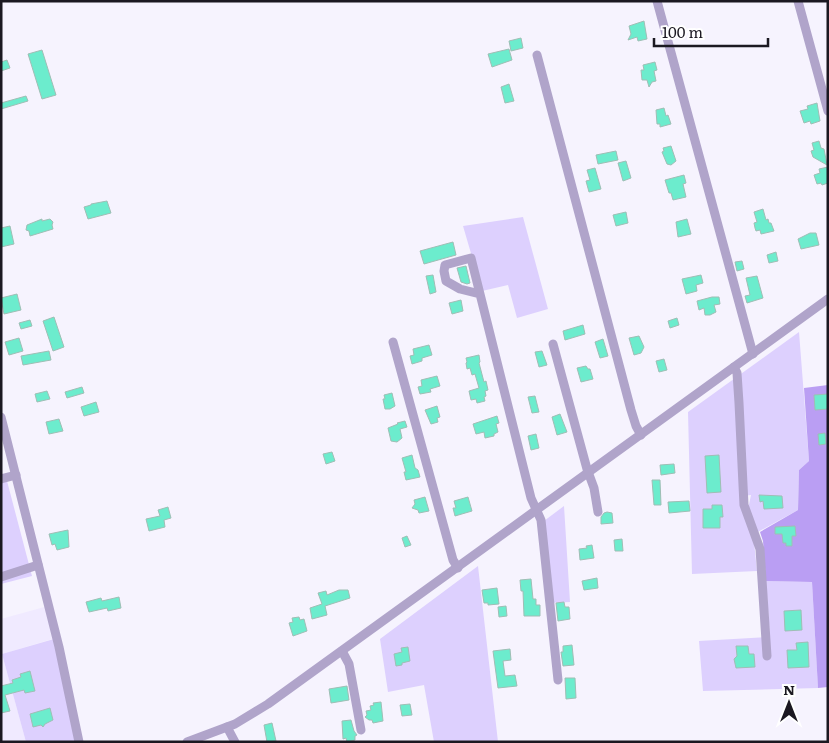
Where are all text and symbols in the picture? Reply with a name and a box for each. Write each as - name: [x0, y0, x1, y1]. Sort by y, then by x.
- scale bar: [654, 15, 768, 47]
- text: 100 m: [662, 20, 703, 43]
- north arrow: [764, 678, 814, 728]
- text: N: [783, 679, 795, 699]

